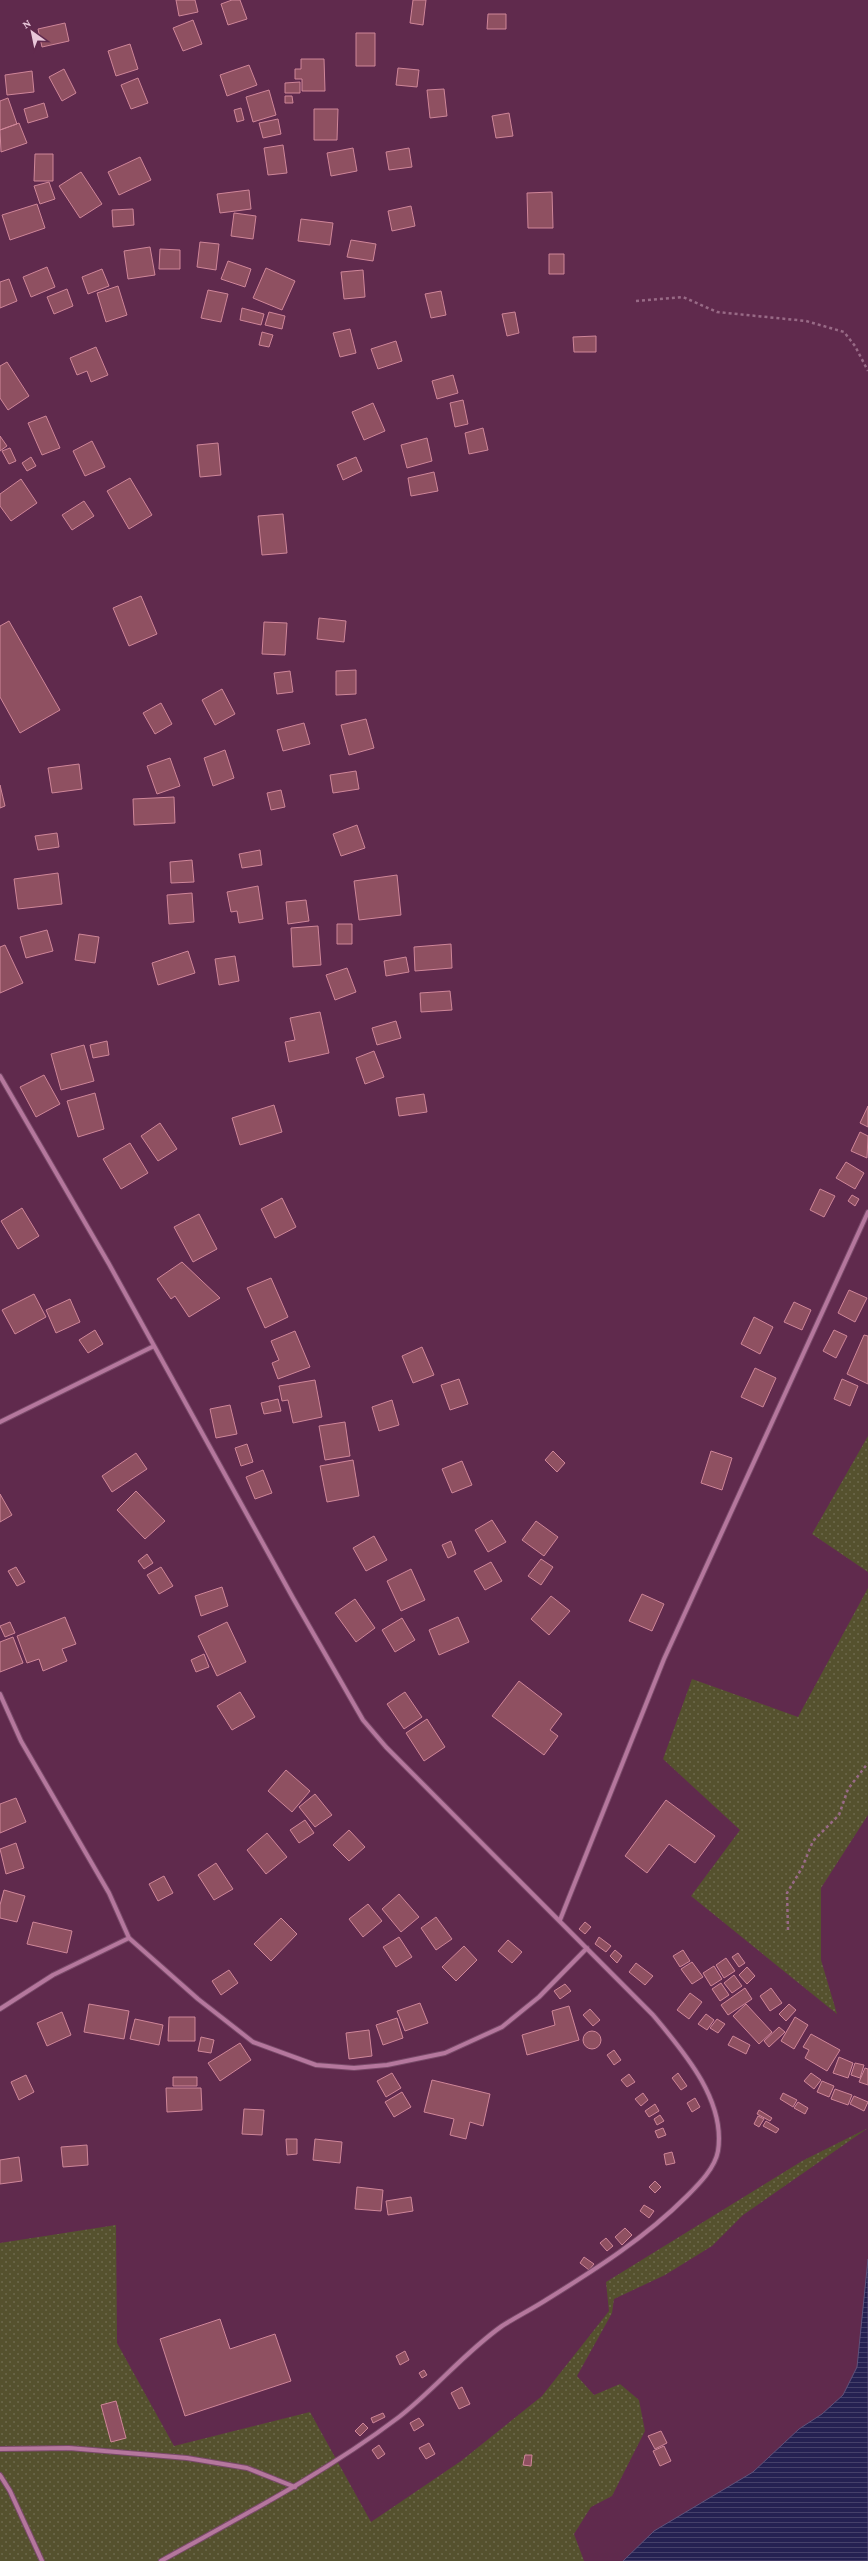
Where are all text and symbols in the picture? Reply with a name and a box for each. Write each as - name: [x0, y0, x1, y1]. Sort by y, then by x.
- north arrow: [12, 12, 52, 52]
- text: N: [20, 16, 33, 31]

